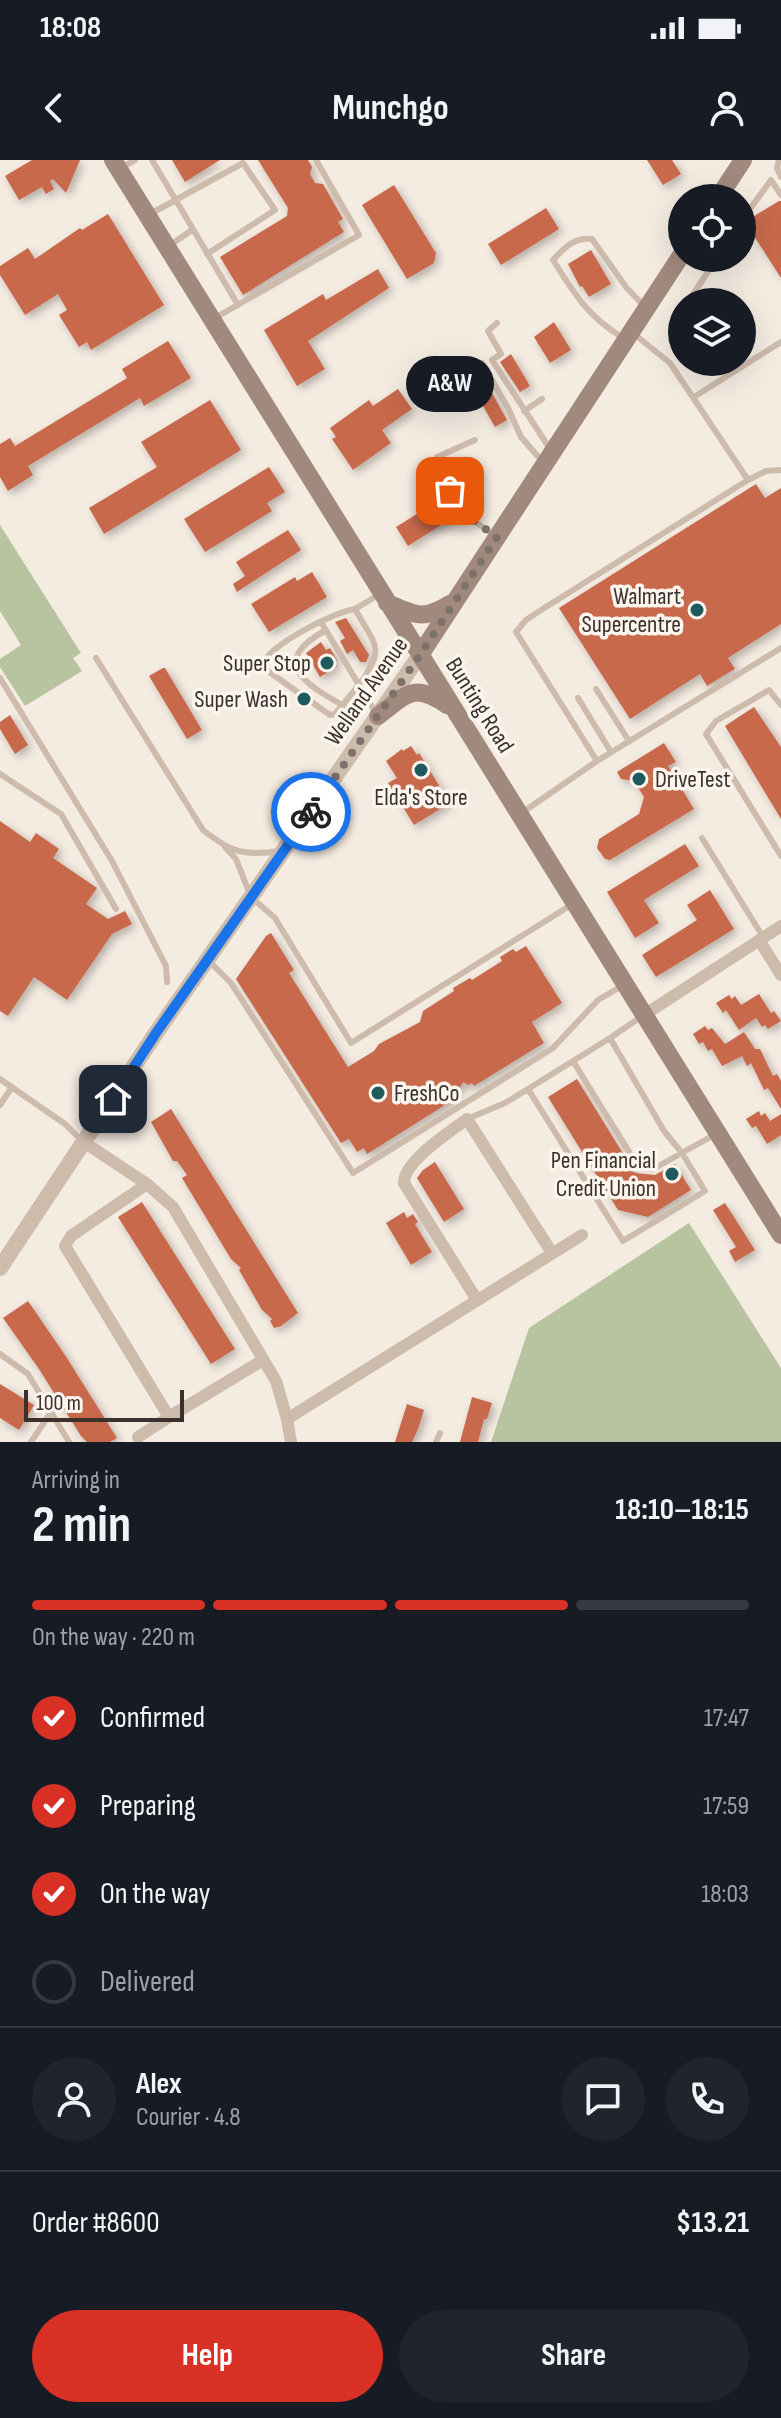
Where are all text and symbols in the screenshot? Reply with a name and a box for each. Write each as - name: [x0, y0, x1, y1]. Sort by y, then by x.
- text: 18:08: [40, 10, 101, 46]
- icon: back: [32, 86, 76, 130]
- icon: person: [705, 86, 749, 130]
- text: Munchgo: [332, 87, 449, 130]
- map controls: [668, 184, 756, 376]
- button: locate: [668, 184, 756, 272]
- button: layers: [668, 288, 756, 376]
- callout: A&W: [406, 355, 494, 411]
- text: A&W: [428, 368, 472, 399]
- pin: [416, 457, 484, 525]
- icon: bag: [428, 469, 472, 513]
- place label: Walmart Supercentre: [582, 582, 681, 639]
- marker: Walmart Supercentre: [688, 601, 706, 619]
- street label: Welland Avenue: [318, 631, 414, 751]
- place label: Super Stop: [223, 649, 311, 678]
- street label: Bunting Road: [439, 652, 520, 758]
- marker: Super Stop: [318, 654, 336, 672]
- place label: Super Wash: [194, 685, 288, 714]
- marker: Super Wash: [295, 690, 313, 708]
- marker: Elda's Store: [412, 761, 430, 779]
- place label: DriveTest: [655, 765, 731, 794]
- marker: DriveTest: [630, 770, 648, 788]
- courier: [271, 772, 351, 852]
- place label: Elda's Store: [374, 783, 468, 812]
- icon: bike: [289, 790, 333, 834]
- pin: [79, 1065, 147, 1133]
- icon: home: [91, 1077, 135, 1121]
- place label: FreshCo: [394, 1079, 460, 1108]
- marker: FreshCo: [369, 1084, 387, 1102]
- place label: Pen Financial Credit Union: [551, 1146, 656, 1203]
- marker: Pen Financial Credit Union: [663, 1165, 681, 1183]
- scale bar: [24, 1386, 184, 1422]
- text: 100 m: [36, 1390, 81, 1417]
- text: Arriving in: [32, 1465, 120, 1496]
- text: 18:10–18:15: [615, 1492, 749, 1528]
- text: 2 min: [32, 1494, 131, 1557]
- text: On the way · 220 m: [32, 1622, 195, 1653]
- icon: check: [32, 1696, 76, 1740]
- text: Confirmed: [100, 1700, 205, 1736]
- text: 17:47: [704, 1703, 749, 1734]
- icon: check: [32, 1784, 76, 1828]
- text: Preparing: [100, 1788, 196, 1824]
- text: 17:59: [703, 1791, 749, 1822]
- icon: check: [32, 1872, 76, 1916]
- text: On the way: [100, 1876, 210, 1912]
- text: 18:03: [701, 1879, 749, 1910]
- text: Delivered: [100, 1964, 195, 2000]
- button: person: [32, 2057, 116, 2141]
- button: chat: [561, 2057, 645, 2141]
- button: phone: [665, 2057, 749, 2141]
- text: Alex: [136, 2066, 182, 2102]
- text: Courier · 4.8: [136, 2102, 241, 2133]
- text: Order #8600: [32, 2205, 160, 2241]
- text: $13.21: [676, 2205, 749, 2241]
- button: Help: [32, 2310, 383, 2402]
- button: Share: [399, 2310, 749, 2402]

